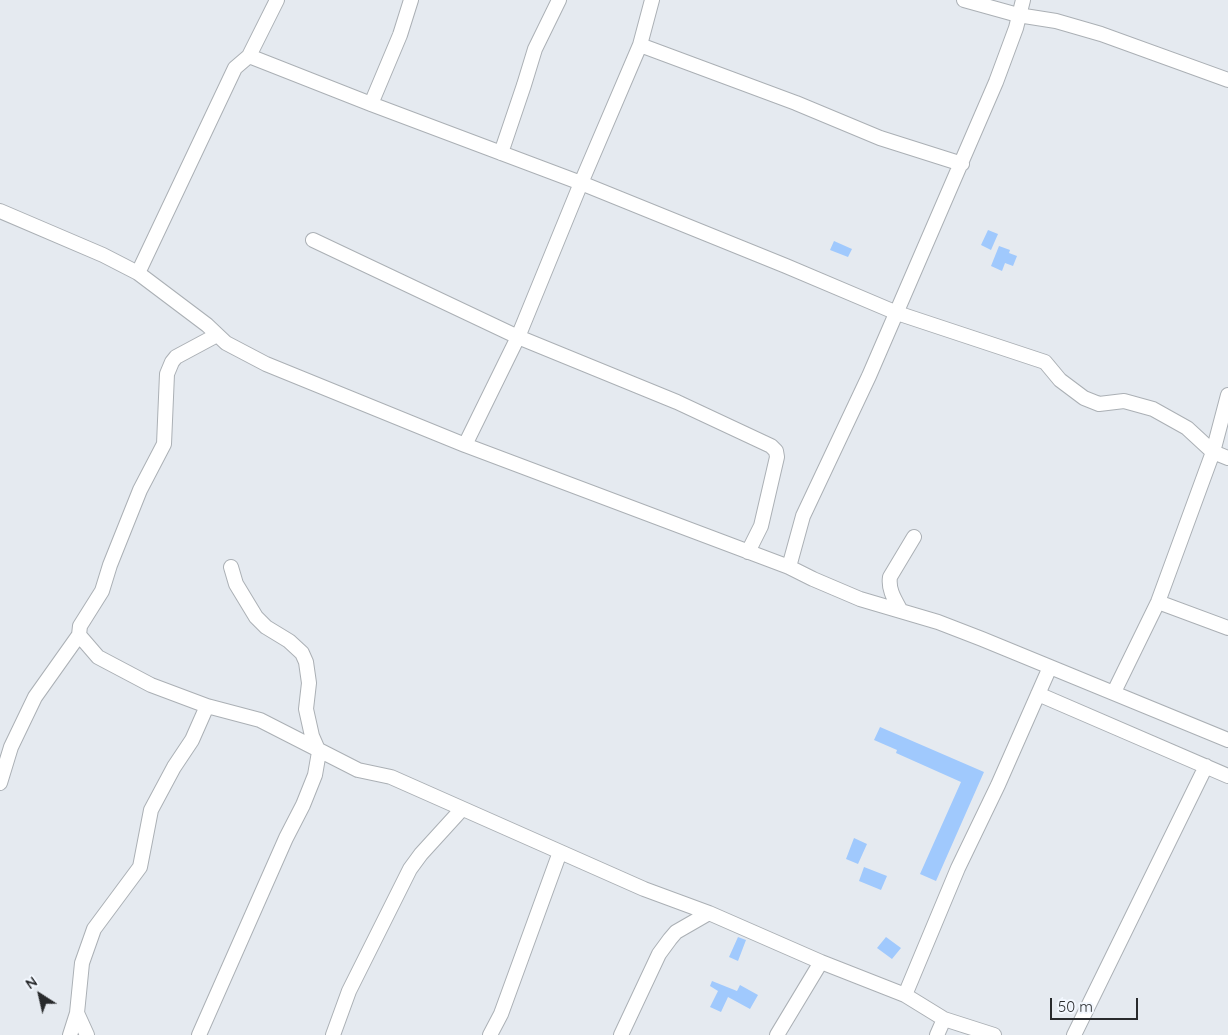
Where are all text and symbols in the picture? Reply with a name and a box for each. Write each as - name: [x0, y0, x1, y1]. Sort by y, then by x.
- north arrow: [15, 970, 65, 1020]
- text: N: [22, 972, 41, 993]
- scale bar: [1053, 988, 1140, 1020]
- text: 50 m: [1058, 997, 1093, 1016]

